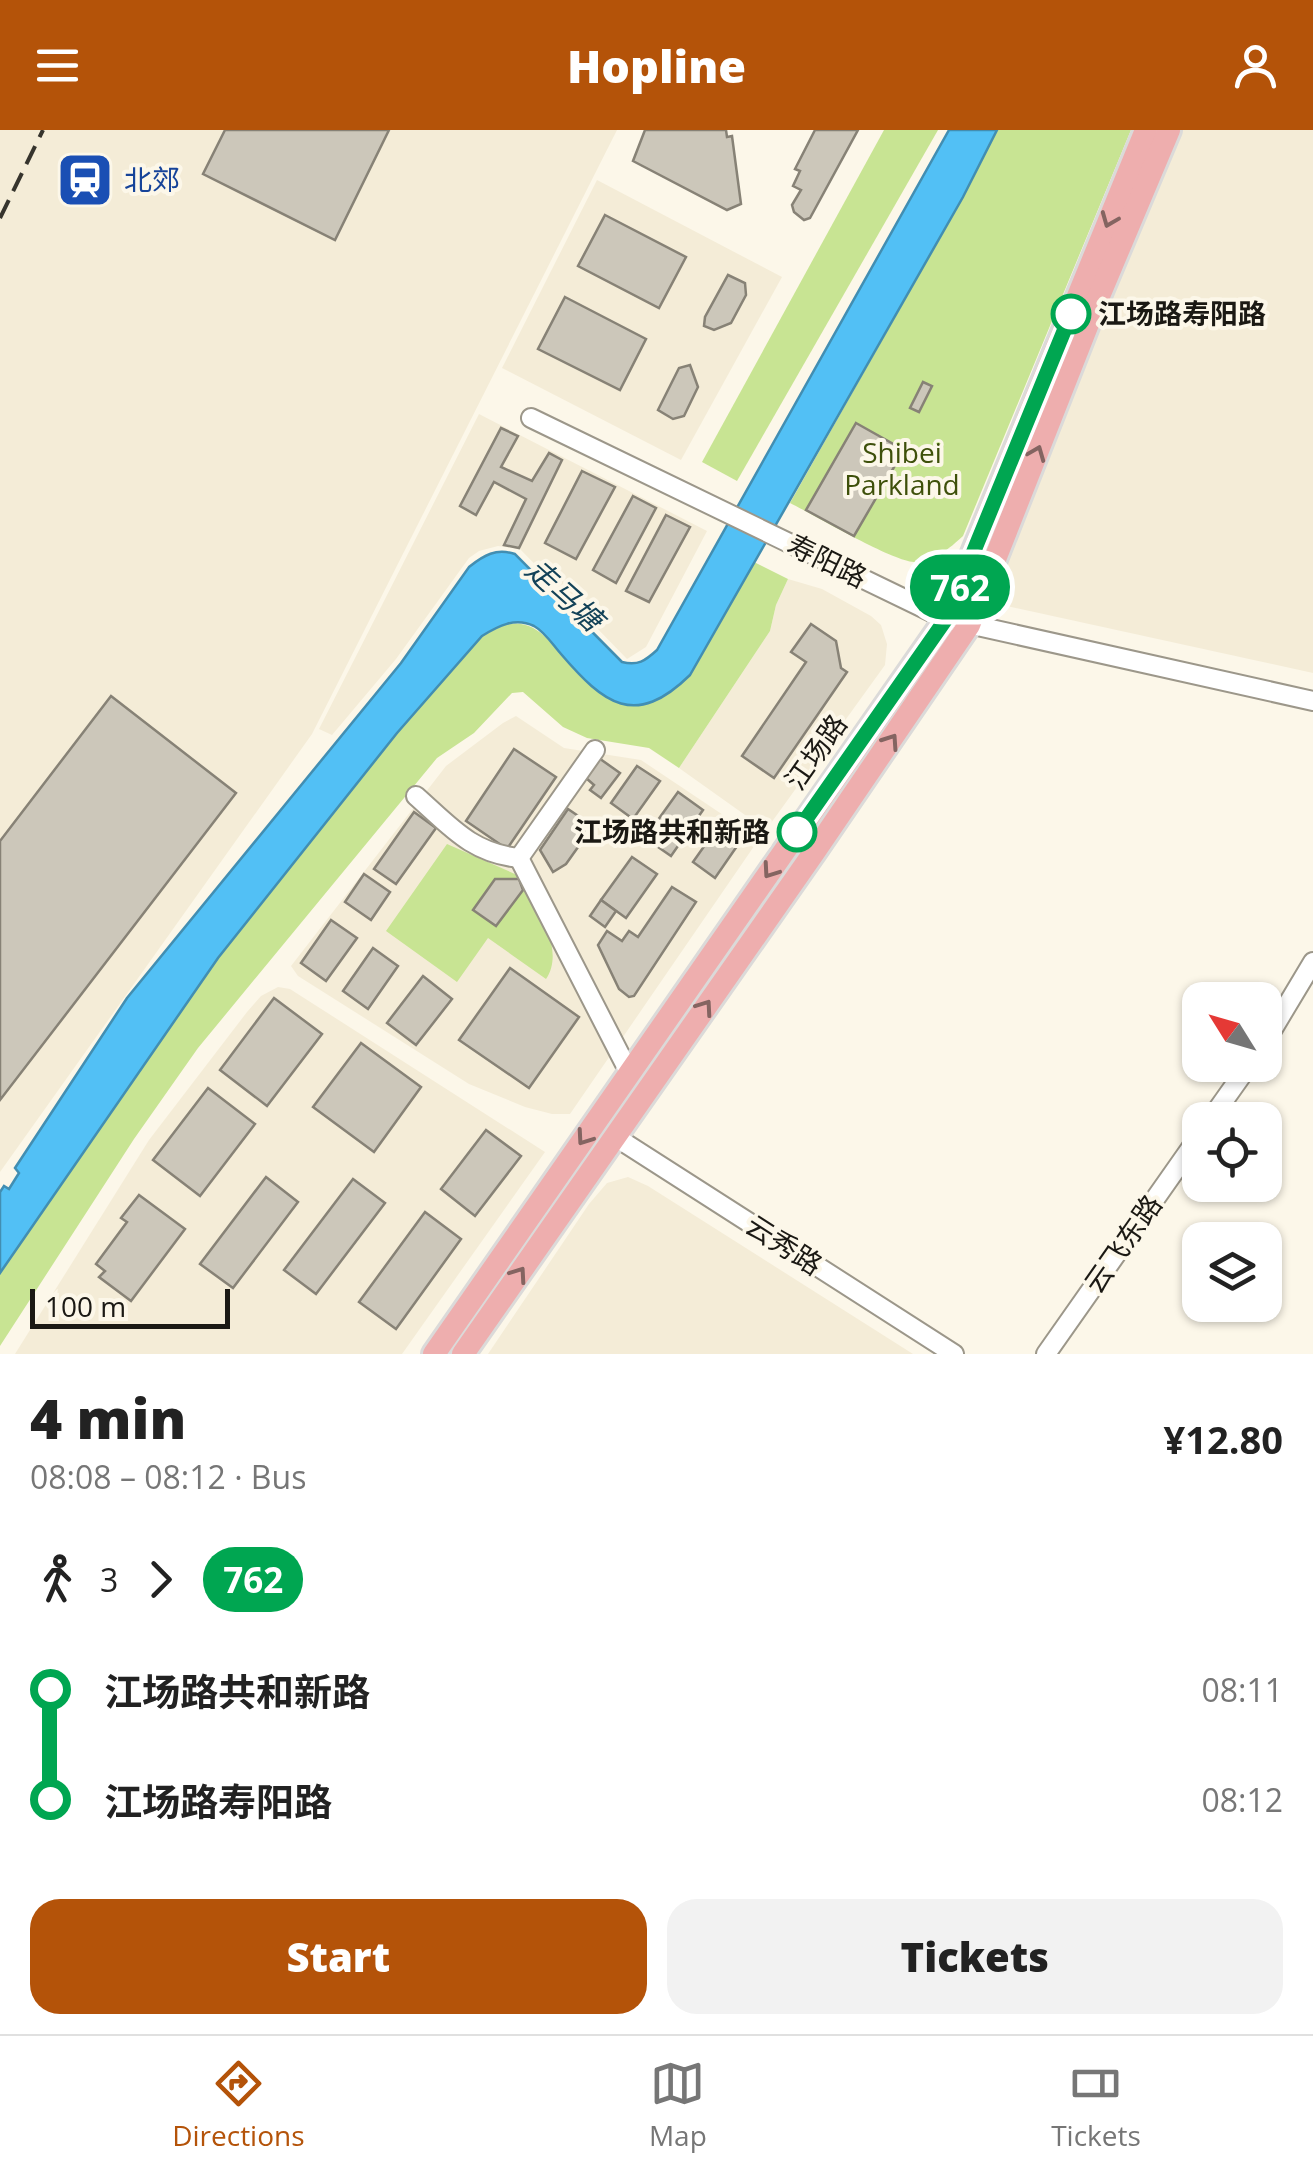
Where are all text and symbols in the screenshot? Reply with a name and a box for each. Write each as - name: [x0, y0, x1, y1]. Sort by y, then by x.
- text: Hopline: [567, 35, 746, 96]
- icon: menu: [30, 38, 85, 93]
- icon: person: [1228, 38, 1283, 93]
- station icon: 北郊: [55, 150, 115, 210]
- place label: 北郊: [124, 160, 180, 198]
- one-way arrow: [1100, 211, 1120, 228]
- place label: 江场路寿阳路: [1098, 294, 1266, 332]
- marker: 江场路寿阳路: [1052, 295, 1090, 333]
- park label: Shibei Parkland: [844, 433, 960, 503]
- one-way arrow: [1026, 445, 1046, 462]
- street label: 寿阳路: [781, 525, 874, 596]
- water label: 走马塘: [518, 549, 616, 643]
- line badge: 762: [902, 554, 1018, 620]
- text: 762: [930, 564, 990, 611]
- street label: 江场路: [776, 706, 855, 797]
- one-way arrow: [879, 733, 897, 752]
- place label: 江场路共和新路: [574, 812, 770, 850]
- marker: 江场路共和新路: [778, 813, 816, 851]
- one-way arrow: [764, 859, 782, 878]
- north arrow: [1182, 982, 1282, 1082]
- map controls: [1182, 982, 1282, 1322]
- one-way arrow: [693, 1000, 711, 1019]
- button: locate: [1182, 1102, 1282, 1202]
- one-way arrow: [578, 1126, 596, 1145]
- street label: 云飞东路: [1074, 1187, 1170, 1300]
- street label: 云秀路: [739, 1205, 830, 1283]
- button: layers: [1182, 1222, 1282, 1322]
- one-way arrow: [506, 1266, 525, 1284]
- scale bar: [30, 1284, 230, 1328]
- text: 100 m: [45, 1287, 126, 1325]
- text: 4 min: [30, 1380, 186, 1455]
- text: ¥12.80: [1164, 1413, 1283, 1465]
- text: 08:08 – 08:12 · Bus: [30, 1455, 306, 1498]
- icon: walk: [30, 1552, 85, 1607]
- icon: forward: [133, 1552, 188, 1607]
- text: 762: [223, 1556, 283, 1603]
- text: 3: [100, 1558, 118, 1601]
- text: 江场路共和新路: [104, 1665, 370, 1717]
- text: 08:11: [1201, 1668, 1283, 1711]
- text: 江场路寿阳路: [104, 1775, 332, 1827]
- text: 08:12: [1201, 1778, 1283, 1821]
- button: Start: [30, 1899, 647, 2014]
- button: Tickets: [667, 1899, 1283, 2014]
- tab: Directions: [172, 2056, 305, 2154]
- tab: Map: [649, 2056, 707, 2154]
- tab: Tickets: [1051, 2056, 1141, 2154]

